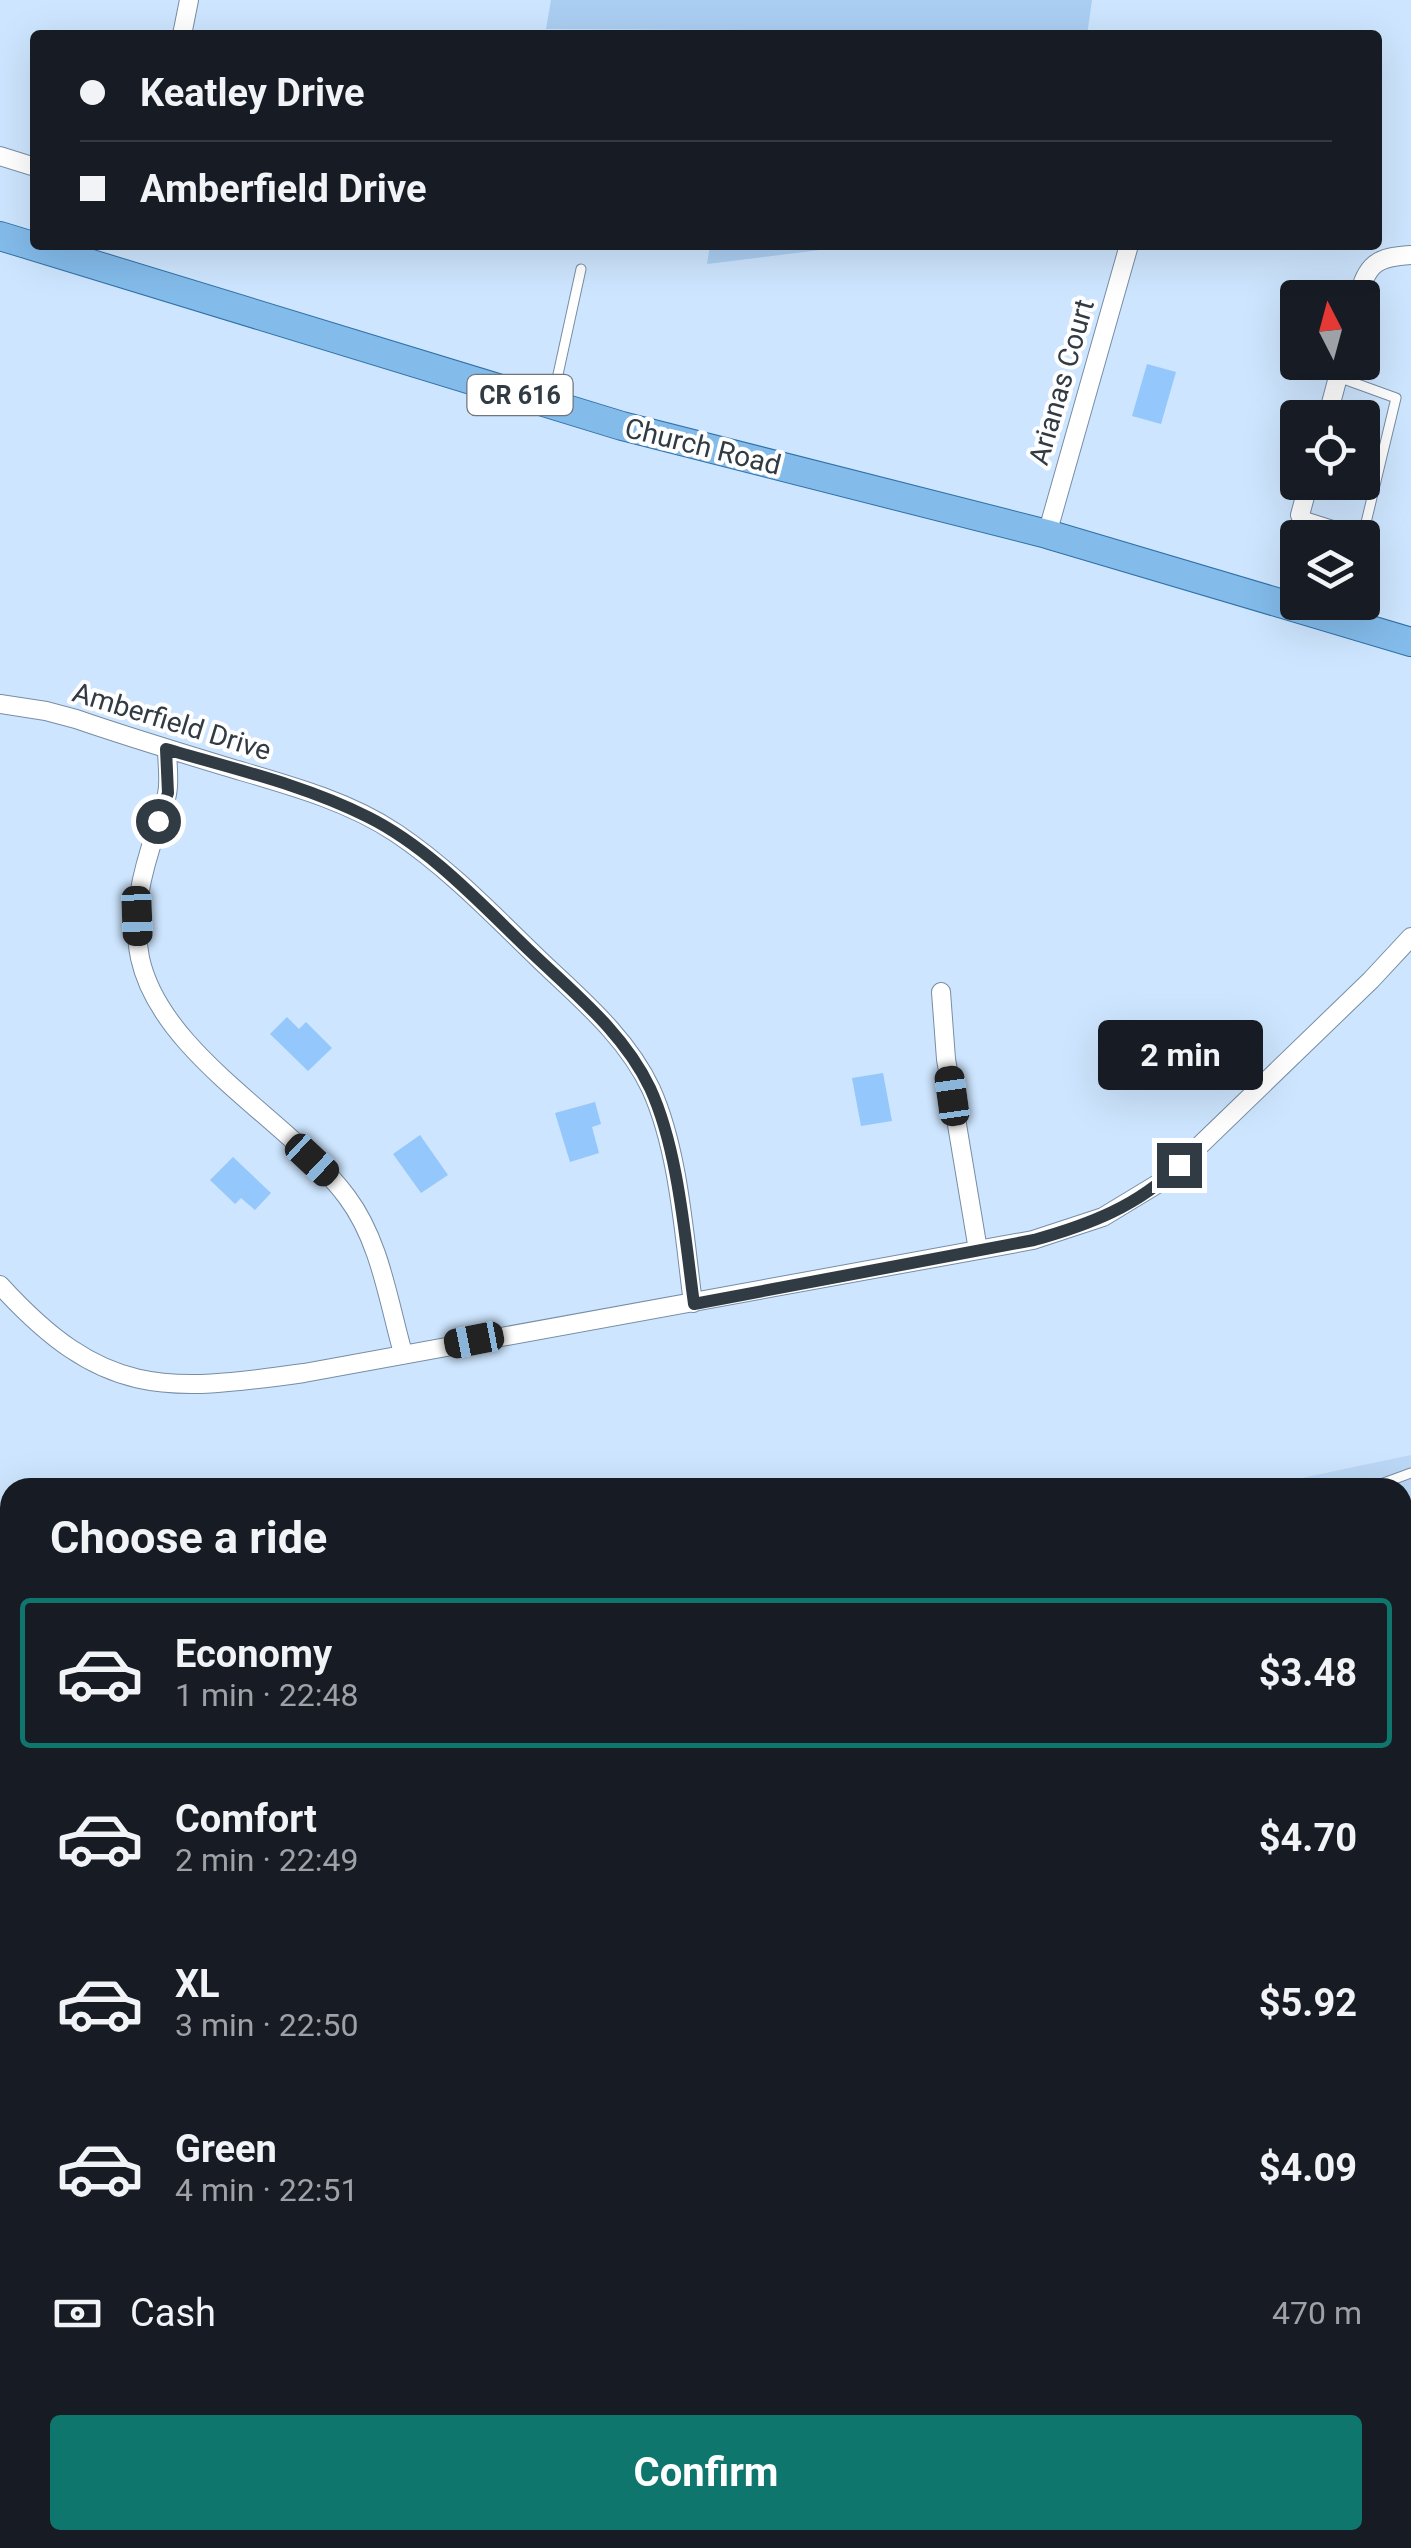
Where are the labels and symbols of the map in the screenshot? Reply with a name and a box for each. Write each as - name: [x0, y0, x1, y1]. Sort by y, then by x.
- north arrow: [1280, 280, 1380, 380]
- street label: Arianas Court: [1022, 295, 1101, 469]
- road number: CR 616: [468, 375, 572, 415]
- street label: Church Road: [621, 411, 784, 482]
- street label: Amberfield Drive: [69, 676, 275, 767]
- route start: [136, 799, 181, 844]
- car: [121, 885, 153, 947]
- callout: 2 min: [1096, 1020, 1262, 1090]
- car: [933, 1064, 971, 1128]
- car: [280, 1129, 344, 1191]
- route end: [1157, 1143, 1202, 1188]
- car: [442, 1320, 506, 1360]

